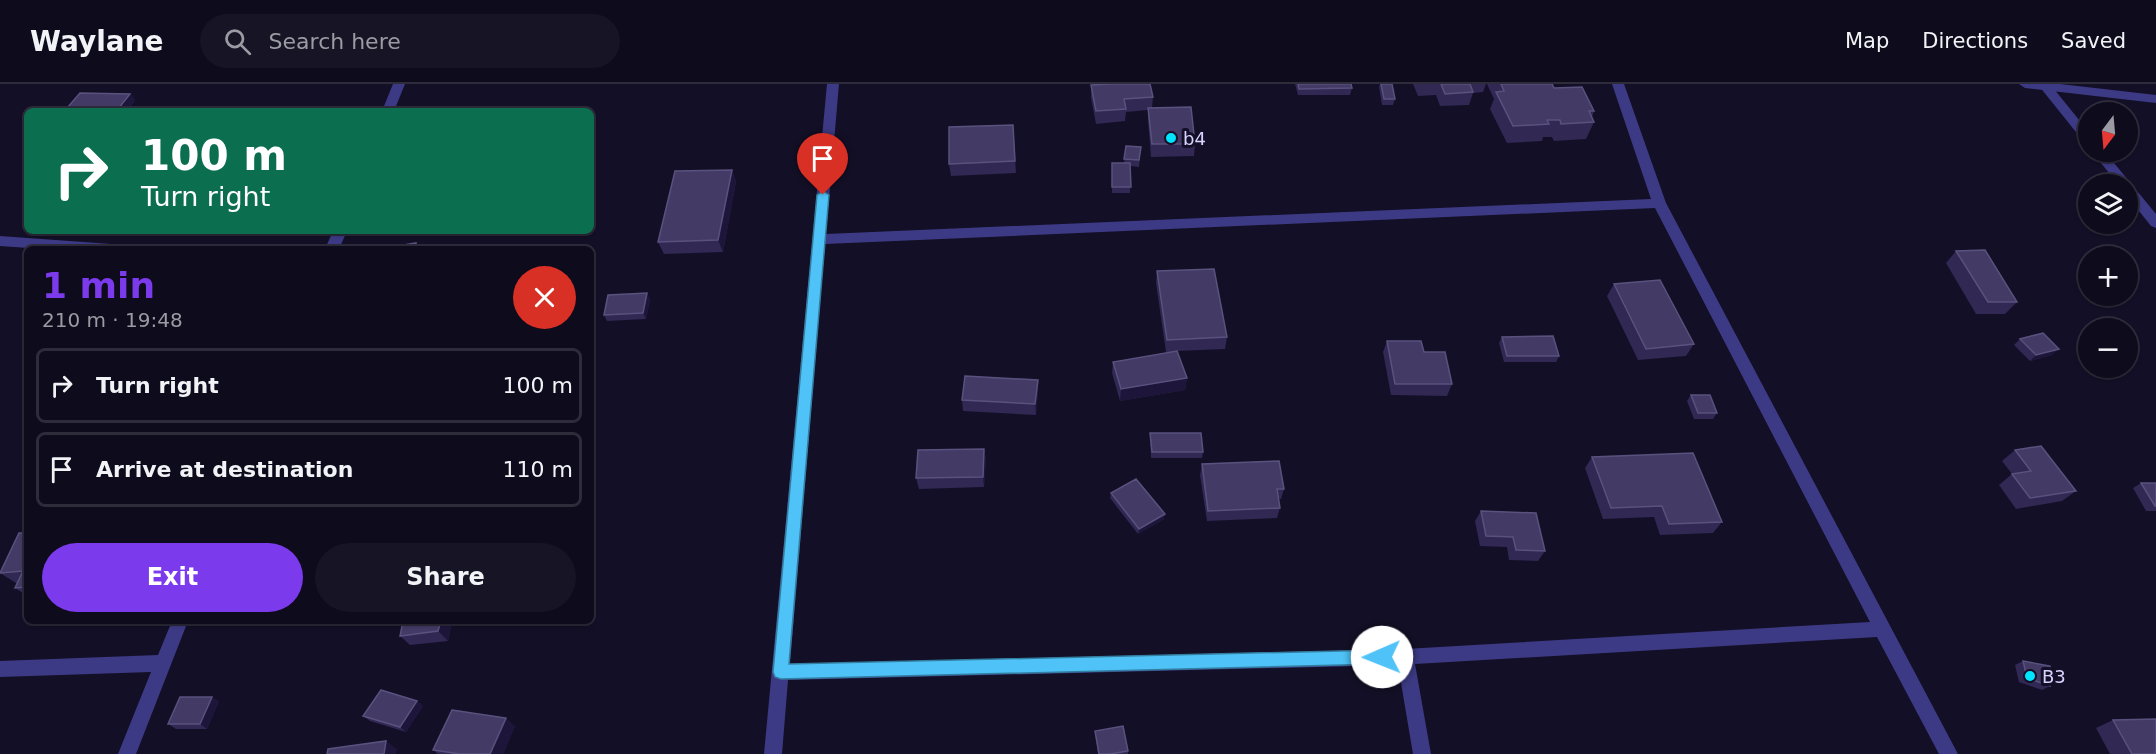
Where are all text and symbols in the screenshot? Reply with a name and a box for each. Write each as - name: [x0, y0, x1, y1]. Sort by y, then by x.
- search box: [200, 14, 620, 68]
- text: Waylane: [30, 25, 164, 58]
- icon: search: [221, 25, 254, 58]
- text: Search here: [269, 29, 401, 54]
- text: Map: [1845, 29, 1889, 53]
- text: Directions: [1922, 29, 2028, 53]
- text: Saved: [2061, 29, 2126, 53]
- north arrow: [2078, 102, 2138, 162]
- map controls: [2078, 102, 2138, 378]
- place label: b4: [1183, 128, 1206, 149]
- text: 100 m: [141, 131, 287, 180]
- marker: b4: [1164, 131, 1178, 145]
- icon: right: [42, 132, 120, 210]
- pin: [797, 133, 848, 195]
- icon: arrive: [806, 142, 839, 175]
- button: layers: [2078, 174, 2138, 234]
- text: Turn right: [141, 181, 270, 212]
- button: +: [2078, 246, 2138, 306]
- text: 1 min: [42, 265, 155, 306]
- button: close: [513, 266, 576, 329]
- text: 210 m · 19:48: [42, 308, 183, 332]
- button: −: [2078, 318, 2138, 378]
- icon: right: [45, 369, 78, 402]
- text: Turn right: [96, 373, 219, 398]
- text: 100 m: [503, 373, 573, 398]
- icon: arrive: [45, 453, 78, 486]
- text: Arrive at destination: [96, 457, 353, 482]
- text: 110 m: [503, 457, 573, 482]
- button: Exit: [42, 543, 303, 612]
- button: Share: [315, 543, 576, 612]
- position arrow: [1350, 625, 1414, 689]
- place label: B3: [2042, 666, 2066, 687]
- marker: B3: [2023, 669, 2037, 683]

